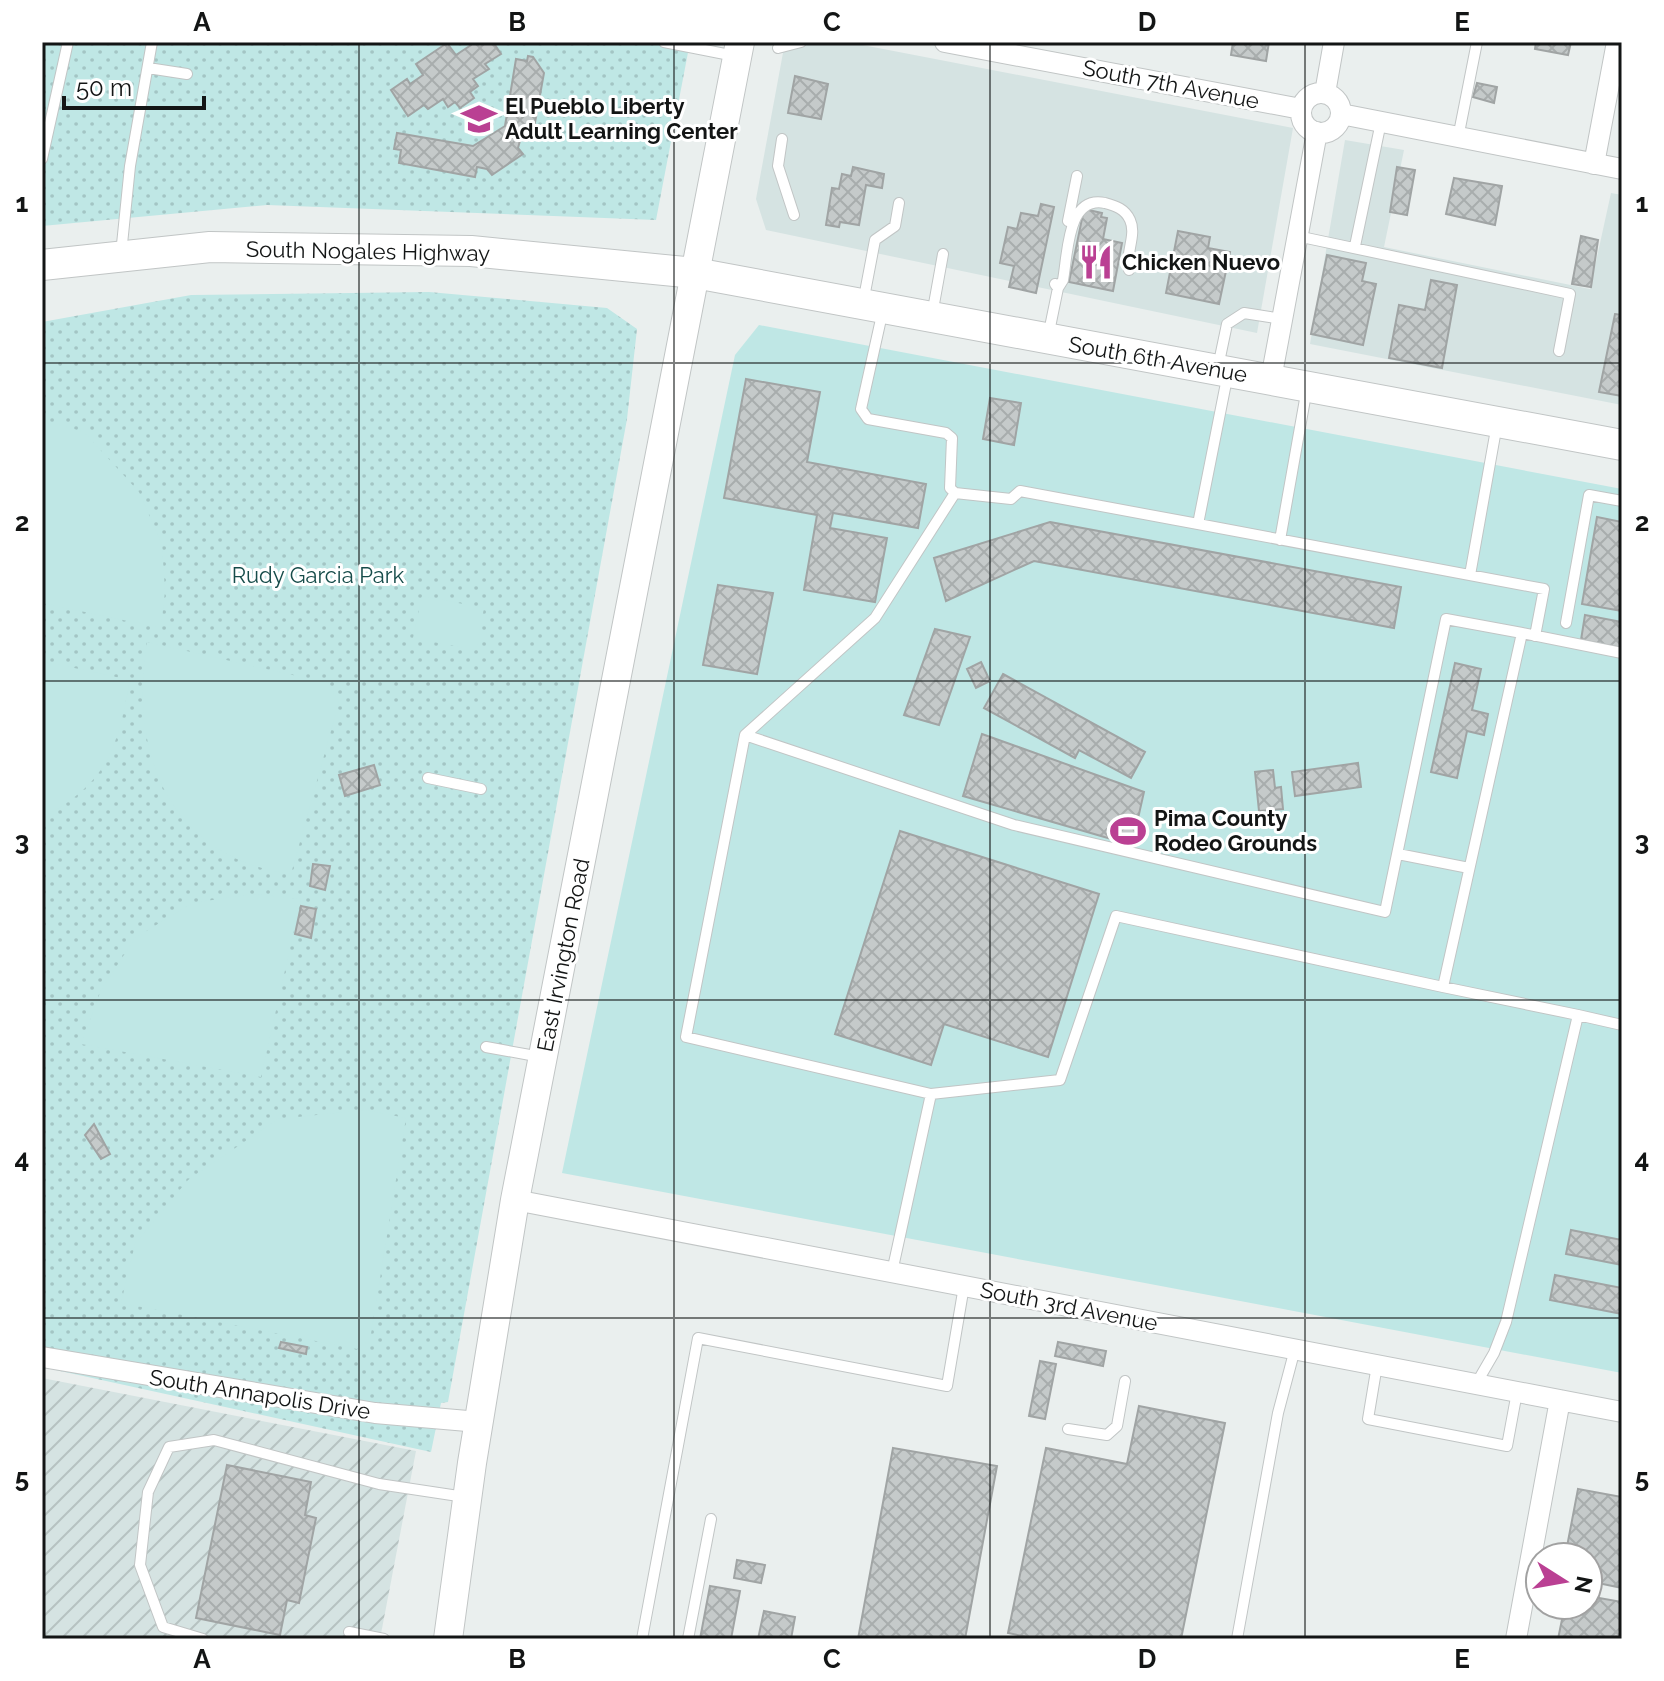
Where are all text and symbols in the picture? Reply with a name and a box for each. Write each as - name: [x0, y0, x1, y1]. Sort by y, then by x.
- text: A: [193, 7, 211, 37]
- text: B: [508, 7, 526, 37]
- text: C: [823, 7, 841, 37]
- text: D: [1138, 7, 1156, 37]
- text: E: [1454, 7, 1470, 37]
- street label: South 7th Avenue: [1080, 54, 1262, 114]
- scale bar: [64, 60, 204, 110]
- text: 50 m: [76, 73, 132, 102]
- place label: El Pueblo Liberty Adult Learning Center: [505, 93, 738, 144]
- school or university icon: El Pueblo Liberty Adult Learning Center: [460, 100, 498, 138]
- text: 1: [16, 188, 29, 218]
- text: 1: [1636, 188, 1649, 218]
- street label: South Nogales Highway: [246, 236, 490, 266]
- restaurant icon: Chicken Nuevo: [1077, 243, 1115, 281]
- place label: Chicken Nuevo: [1122, 249, 1280, 275]
- street label: South 6th Avenue: [1067, 330, 1249, 388]
- text: 2: [15, 507, 29, 537]
- text: 2: [1635, 507, 1649, 537]
- park label: Rudy Garcia Park: [232, 562, 405, 588]
- place label: Pima County Rodeo Grounds: [1154, 805, 1317, 856]
- sports icon: Pima County Rodeo Grounds: [1109, 812, 1147, 850]
- text: 3: [15, 826, 29, 856]
- text: 3: [1635, 826, 1649, 856]
- street label: East Irvington Road: [531, 856, 595, 1054]
- text: 4: [15, 1144, 29, 1174]
- text: 4: [1635, 1144, 1649, 1174]
- street label: South 3rd Avenue: [978, 1276, 1160, 1336]
- street label: South Annapolis Drive: [148, 1364, 372, 1424]
- text: 5: [15, 1463, 29, 1493]
- text: 5: [1635, 1463, 1649, 1493]
- north arrow: [1524, 1541, 1604, 1621]
- text: N: [1569, 1574, 1598, 1596]
- text: A: [193, 1644, 211, 1674]
- text: B: [508, 1644, 526, 1674]
- text: C: [823, 1644, 841, 1674]
- text: D: [1138, 1644, 1156, 1674]
- text: E: [1454, 1644, 1470, 1674]

